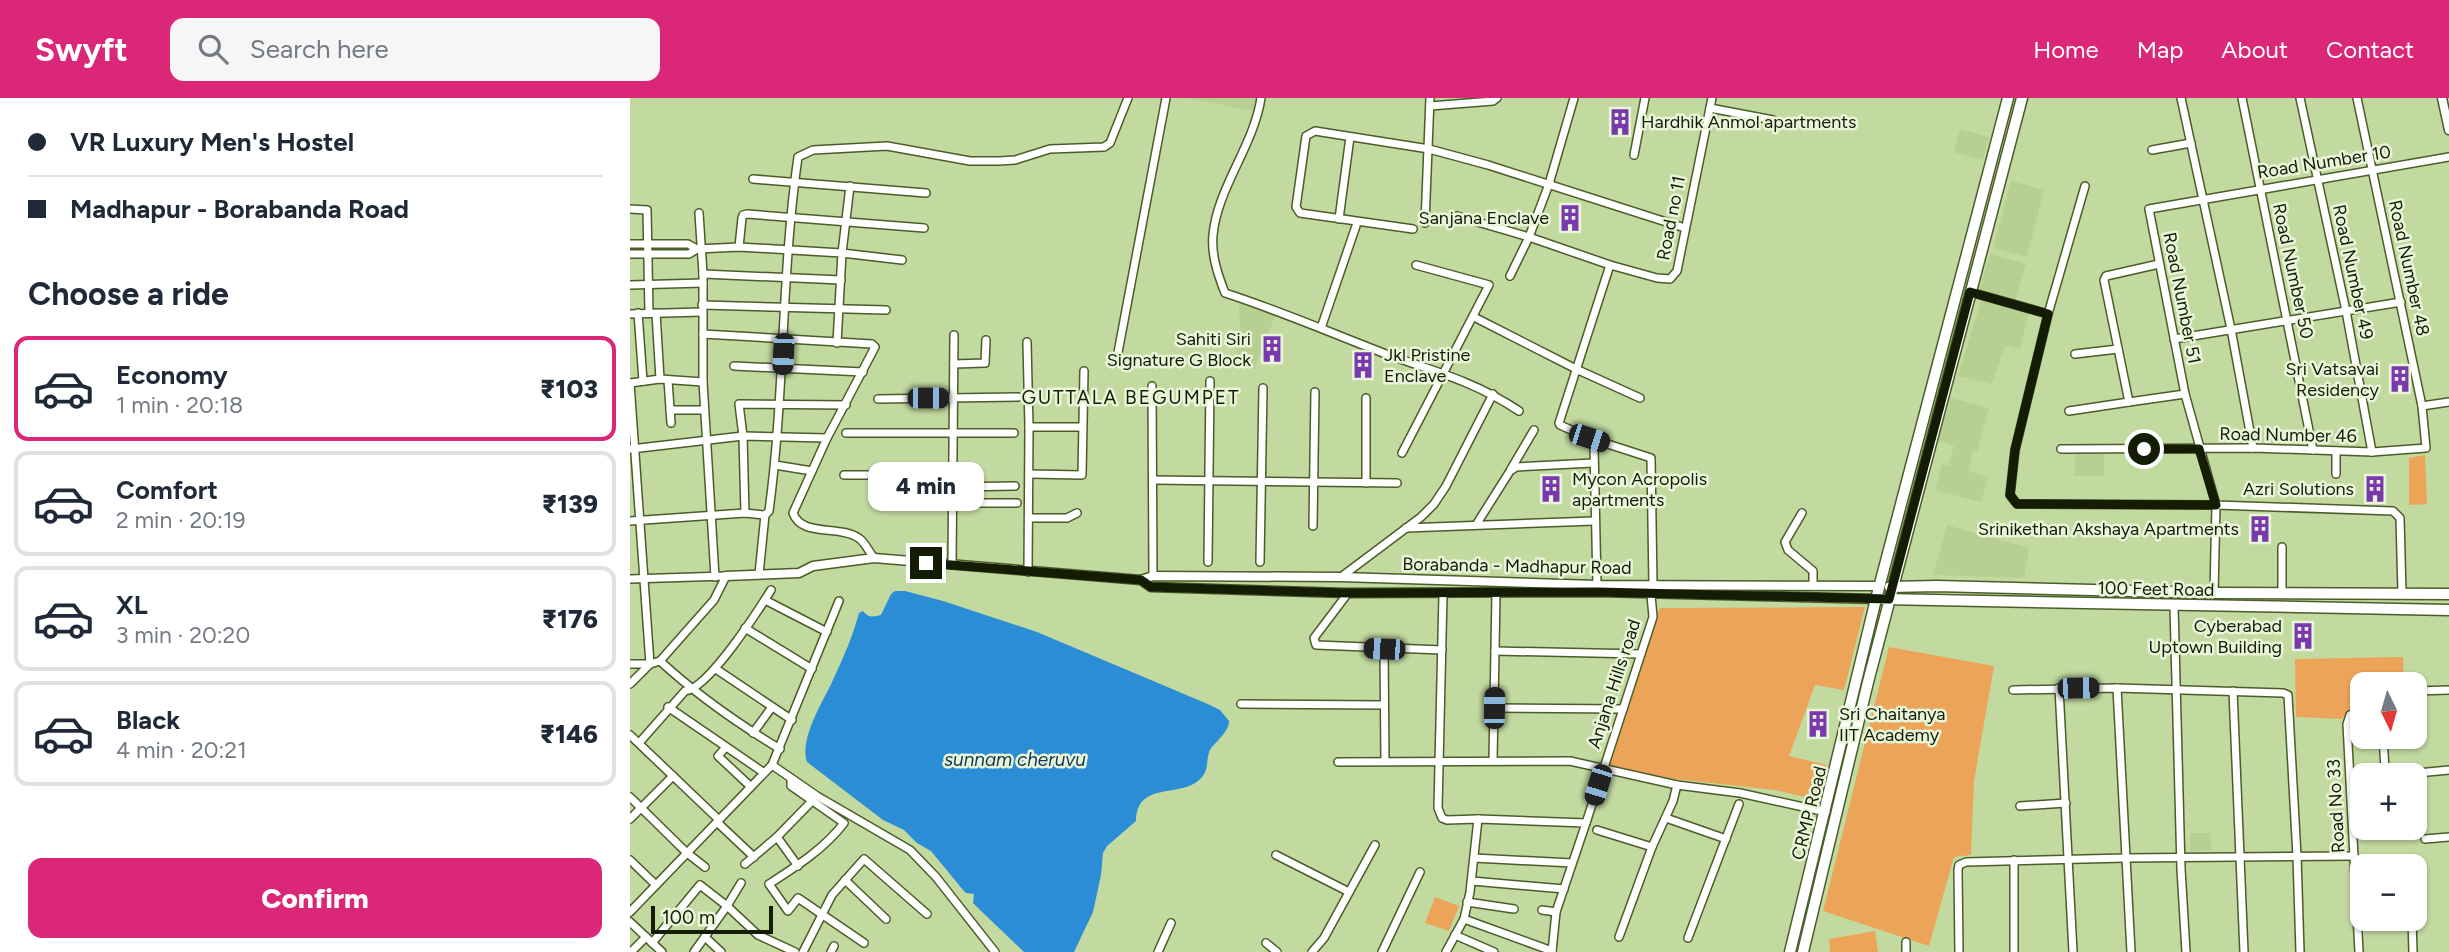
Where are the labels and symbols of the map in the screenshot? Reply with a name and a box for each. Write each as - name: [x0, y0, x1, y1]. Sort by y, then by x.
- building icon: Hardhik Anmol apartments: [1605, 107, 1635, 137]
- place label: Hardhik Anmol apartments: [1641, 111, 1856, 133]
- street label: Road Number 10: [2256, 141, 2392, 183]
- street label: Road no 11: [1652, 174, 1690, 262]
- street label: Road Number 48: [2384, 198, 2434, 338]
- street label: Road Number 50: [2268, 201, 2318, 341]
- street label: Road Number 49: [2328, 202, 2378, 342]
- building icon: Sanjana Enclave: [1555, 203, 1585, 233]
- place label: Sanjana Enclave: [1419, 207, 1549, 229]
- street label: Road Number 51: [2158, 230, 2206, 366]
- place label: Sahiti Siri Signature G Block: [1107, 328, 1251, 371]
- car: [772, 332, 795, 376]
- building icon: Sahiti Siri Signature G Block: [1257, 334, 1287, 364]
- place label: Jkl Pristine Enclave: [1384, 344, 1470, 387]
- building icon: Jkl Pristine Enclave: [1348, 350, 1378, 380]
- place label: Sri Vatsavai Residency: [2286, 358, 2380, 401]
- building icon: Sri Vatsavai Residency: [2385, 364, 2415, 394]
- district label: GUTTALA BEGUMPET: [1021, 386, 1241, 409]
- car: [908, 388, 950, 409]
- car: [1566, 422, 1613, 454]
- street label: Road Number 46: [2219, 423, 2357, 447]
- route start: [2128, 433, 2160, 465]
- callout: 4 min: [868, 462, 984, 510]
- place label: Mycon Acropolis apartments: [1572, 468, 1707, 511]
- building icon: Mycon Acropolis apartments: [1536, 474, 1566, 504]
- building icon: Azri Solutions: [2360, 474, 2390, 504]
- place label: Azri Solutions: [2243, 478, 2354, 500]
- building icon: Srinikethan Akshaya Apartments: [2245, 514, 2275, 544]
- place label: Srinikethan Akshaya Apartments: [1978, 518, 2239, 540]
- route end: [910, 547, 942, 579]
- street label: Borabanda - Madhapur Road: [1402, 553, 1632, 579]
- street label: 100 Feet Road: [2097, 577, 2215, 601]
- place label: Cyberabad Uptown Building: [2149, 615, 2282, 658]
- street label: Anjana Hills road: [1583, 617, 1645, 751]
- building icon: Cyberabad Uptown Building: [2288, 621, 2318, 651]
- car: [1363, 638, 1406, 660]
- north arrow: [2350, 672, 2427, 749]
- car: [2057, 677, 2100, 699]
- car: [1484, 687, 1505, 729]
- place label: Sri Chaitanya IIT Academy: [1839, 703, 1945, 746]
- building icon: Sri Chaitanya IIT Academy: [1803, 709, 1833, 739]
- water label: sunnam cheruvu: [944, 748, 1086, 771]
- street label: Road No 33: [2323, 758, 2349, 854]
- car: [1582, 762, 1615, 808]
- street label: CRMP Road: [1787, 764, 1831, 862]
- scale bar: [651, 903, 774, 935]

